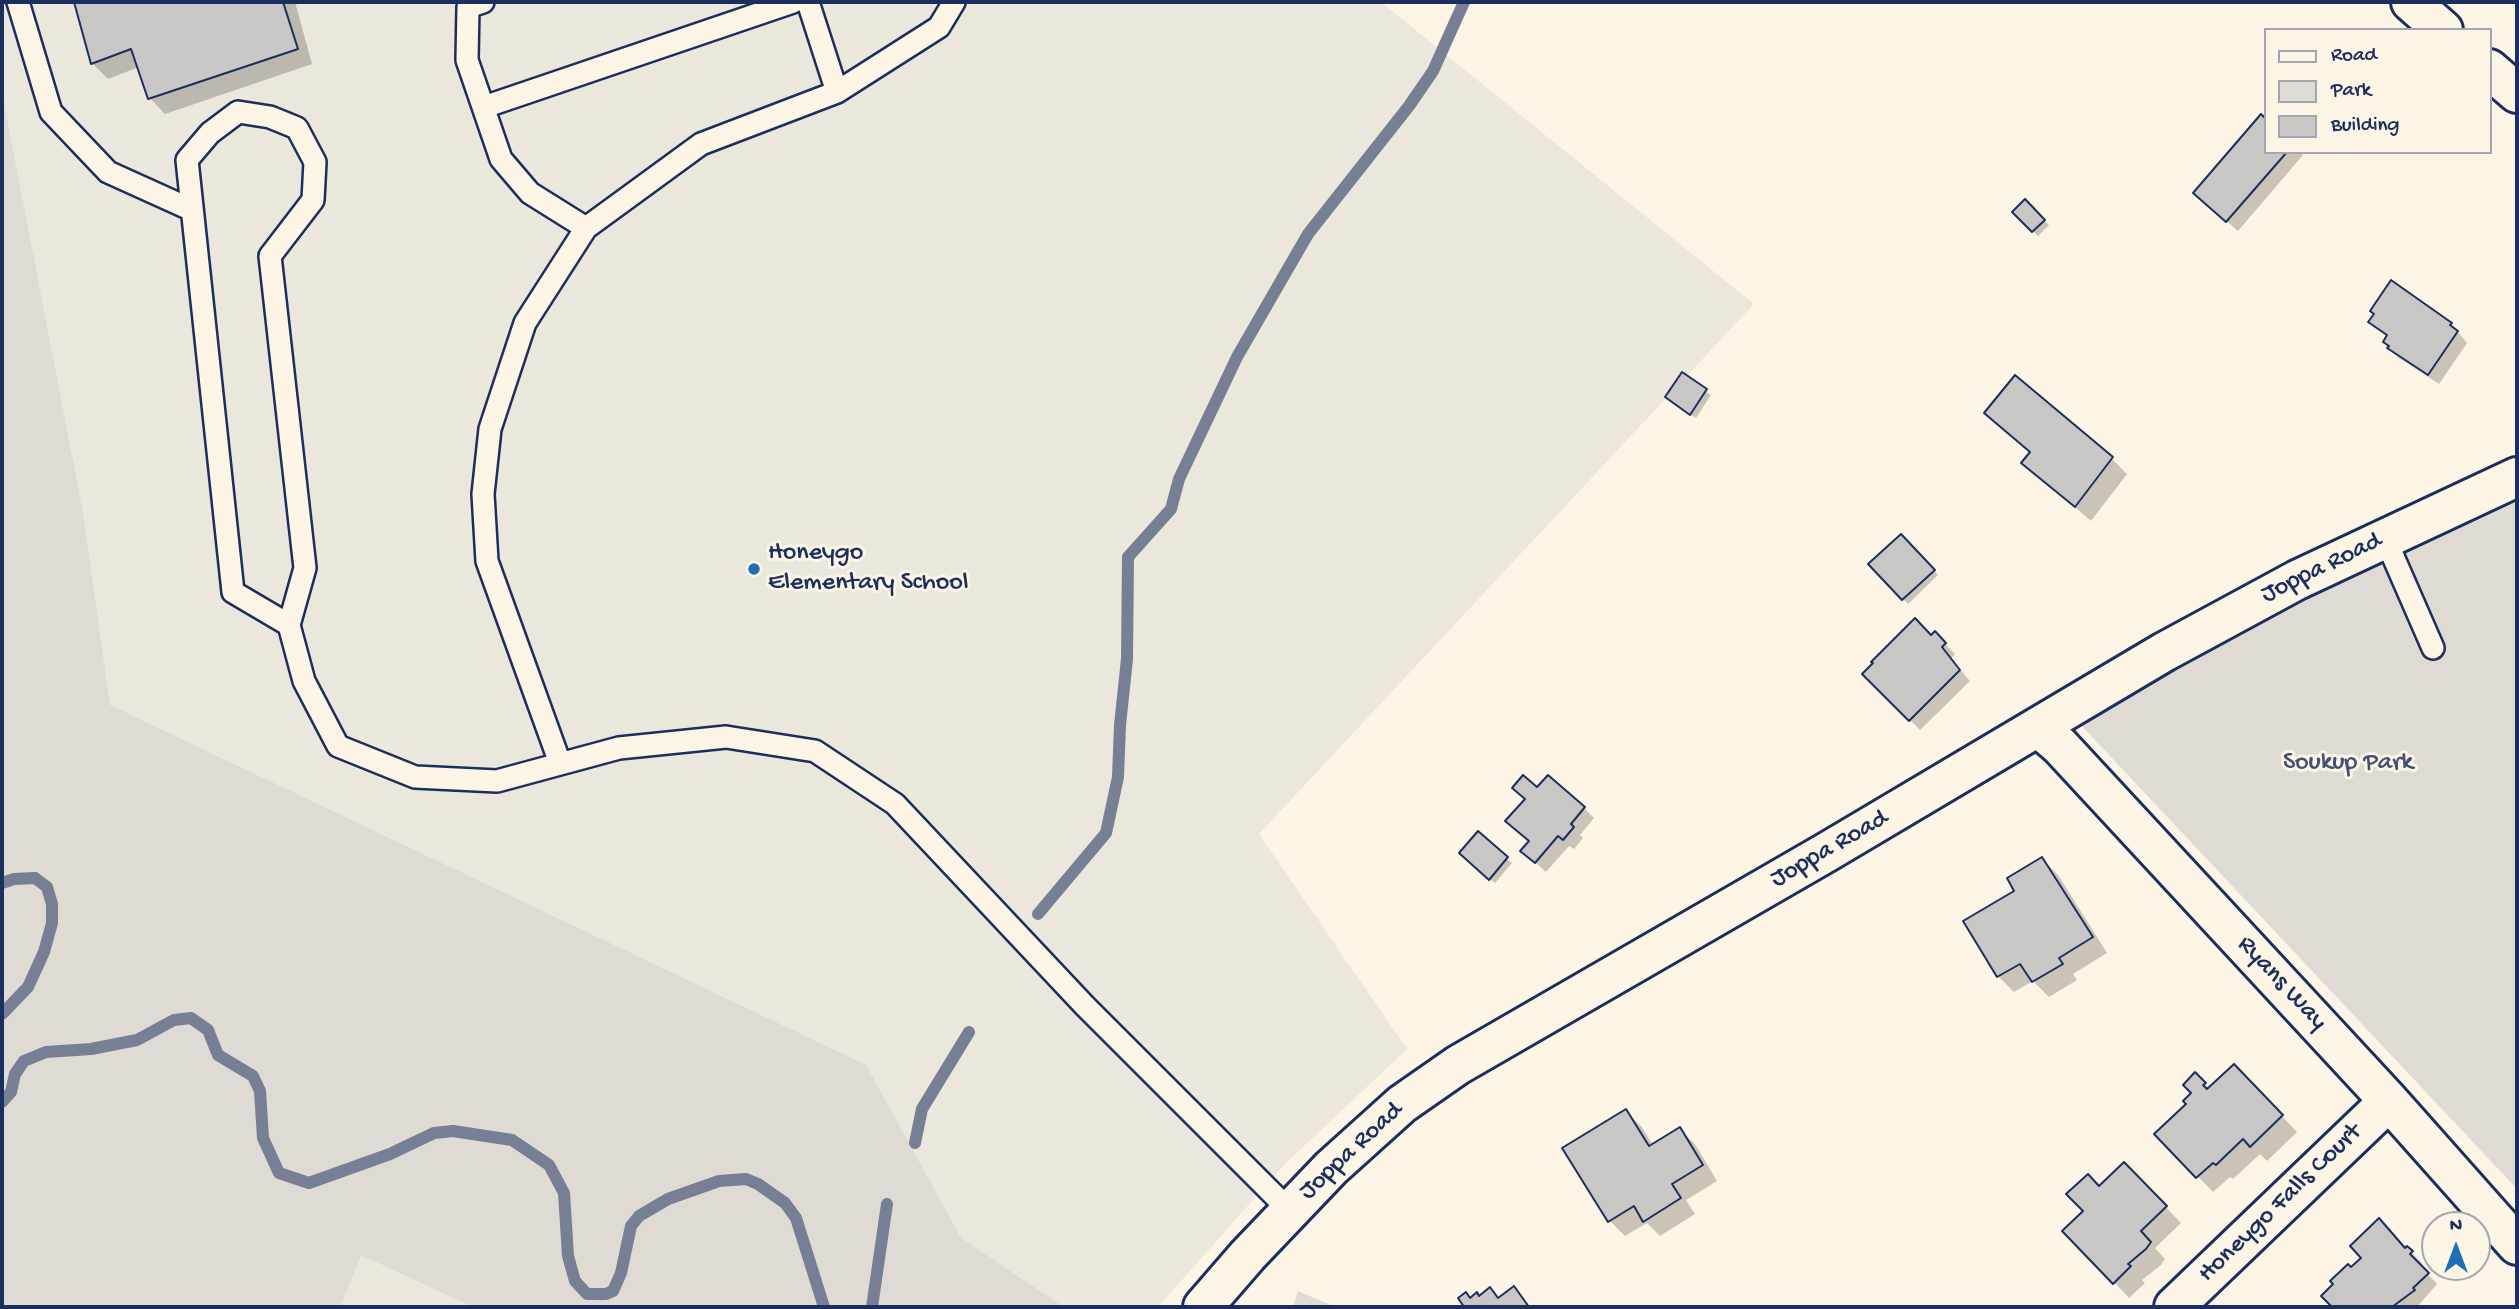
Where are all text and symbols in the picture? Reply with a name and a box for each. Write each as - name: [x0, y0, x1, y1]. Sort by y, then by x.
- legend: [2264, 28, 2491, 154]
- text: Road: [2331, 44, 2377, 69]
- text: Park: [2331, 79, 2371, 104]
- text: Building: [2331, 114, 2400, 139]
- street label: Joppa Road: [2257, 526, 2387, 612]
- place label: Honeygo Elementary School: [768, 538, 968, 600]
- marker: Honeygo Elementary School: [746, 561, 762, 577]
- park label: Soukup Park: [2283, 748, 2413, 780]
- street label: Joppa Road: [1766, 804, 1894, 896]
- street label: Ryans Way: [2229, 930, 2333, 1038]
- street label: Joppa Road: [1294, 1096, 1410, 1208]
- street label: Honeygo Falls Court: [2193, 1118, 2369, 1290]
- north arrow: [2421, 1211, 2491, 1281]
- text: N: [2450, 1215, 2462, 1238]

